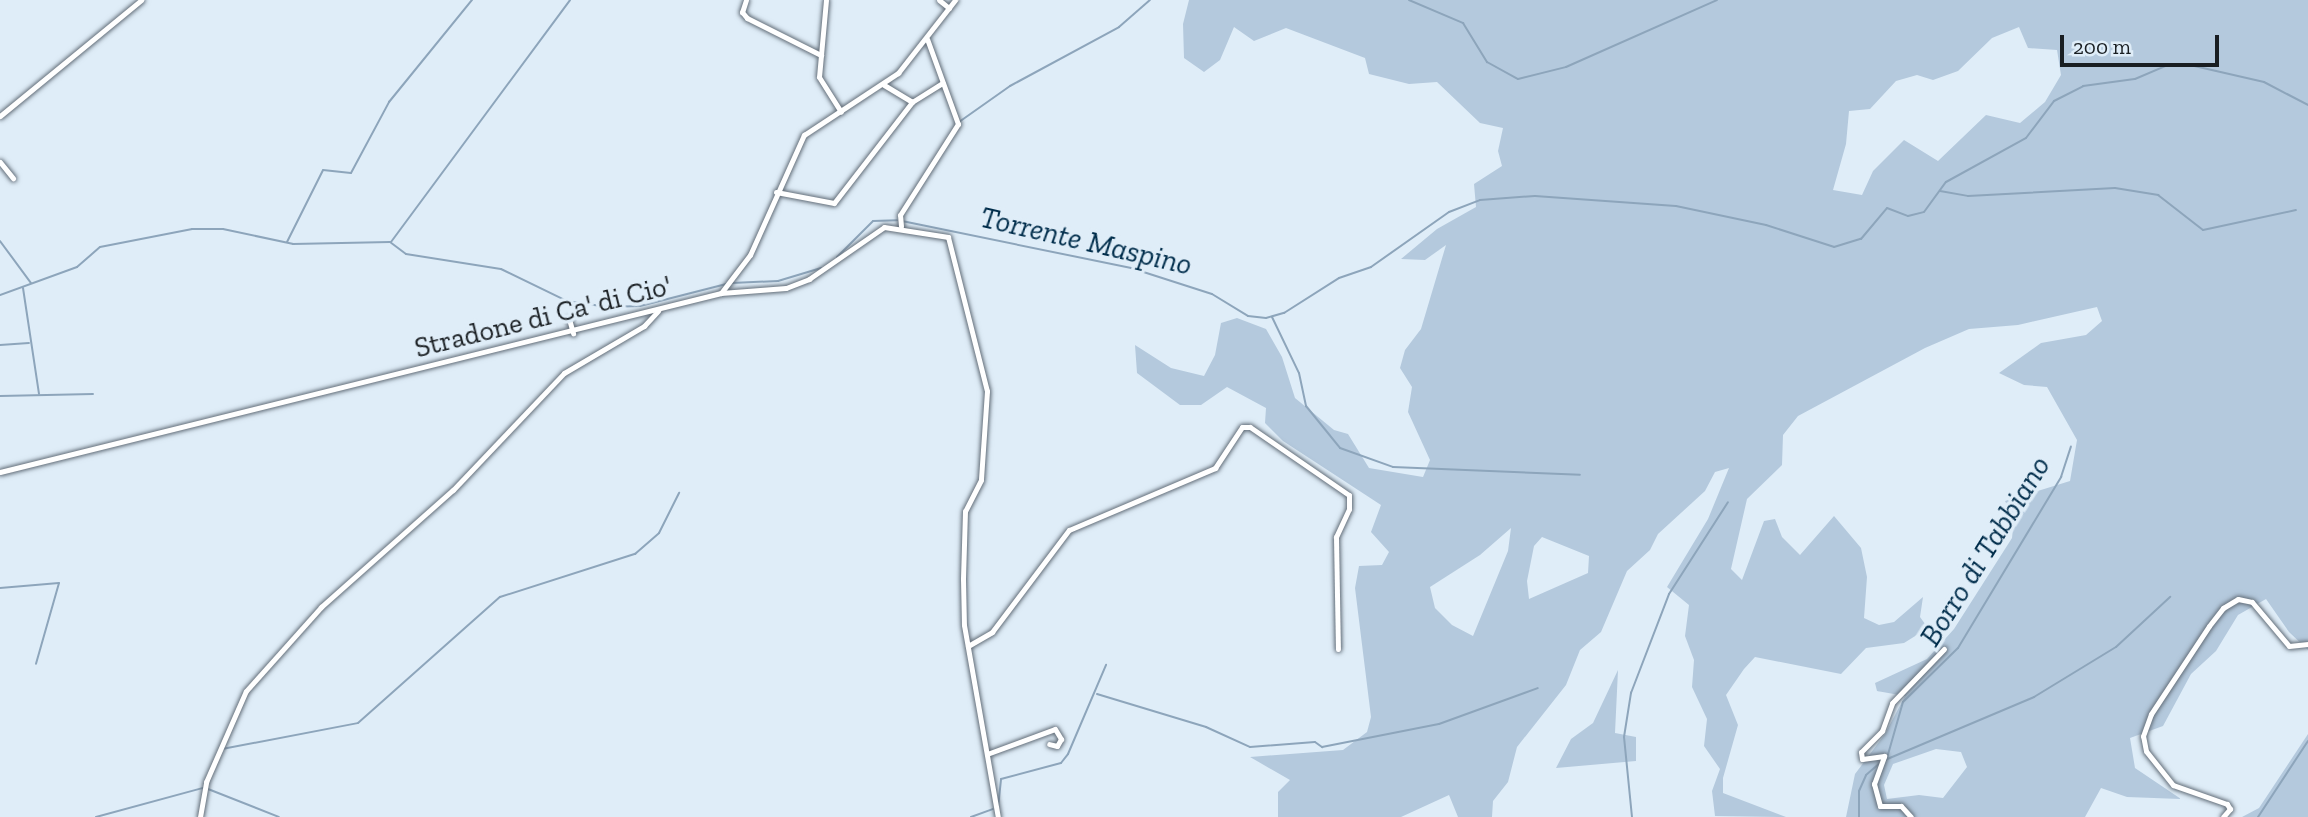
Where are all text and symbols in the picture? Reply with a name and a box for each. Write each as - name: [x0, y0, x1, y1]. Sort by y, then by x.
- scale bar: [2063, 21, 2222, 65]
- text: 200 m: [2073, 34, 2131, 59]
- water label: Torrente Maspino: [977, 199, 1195, 283]
- street label: Stradone di Ca' di Cio': [411, 269, 675, 365]
- water label: Borro di Tabbiano: [1912, 449, 2058, 653]

